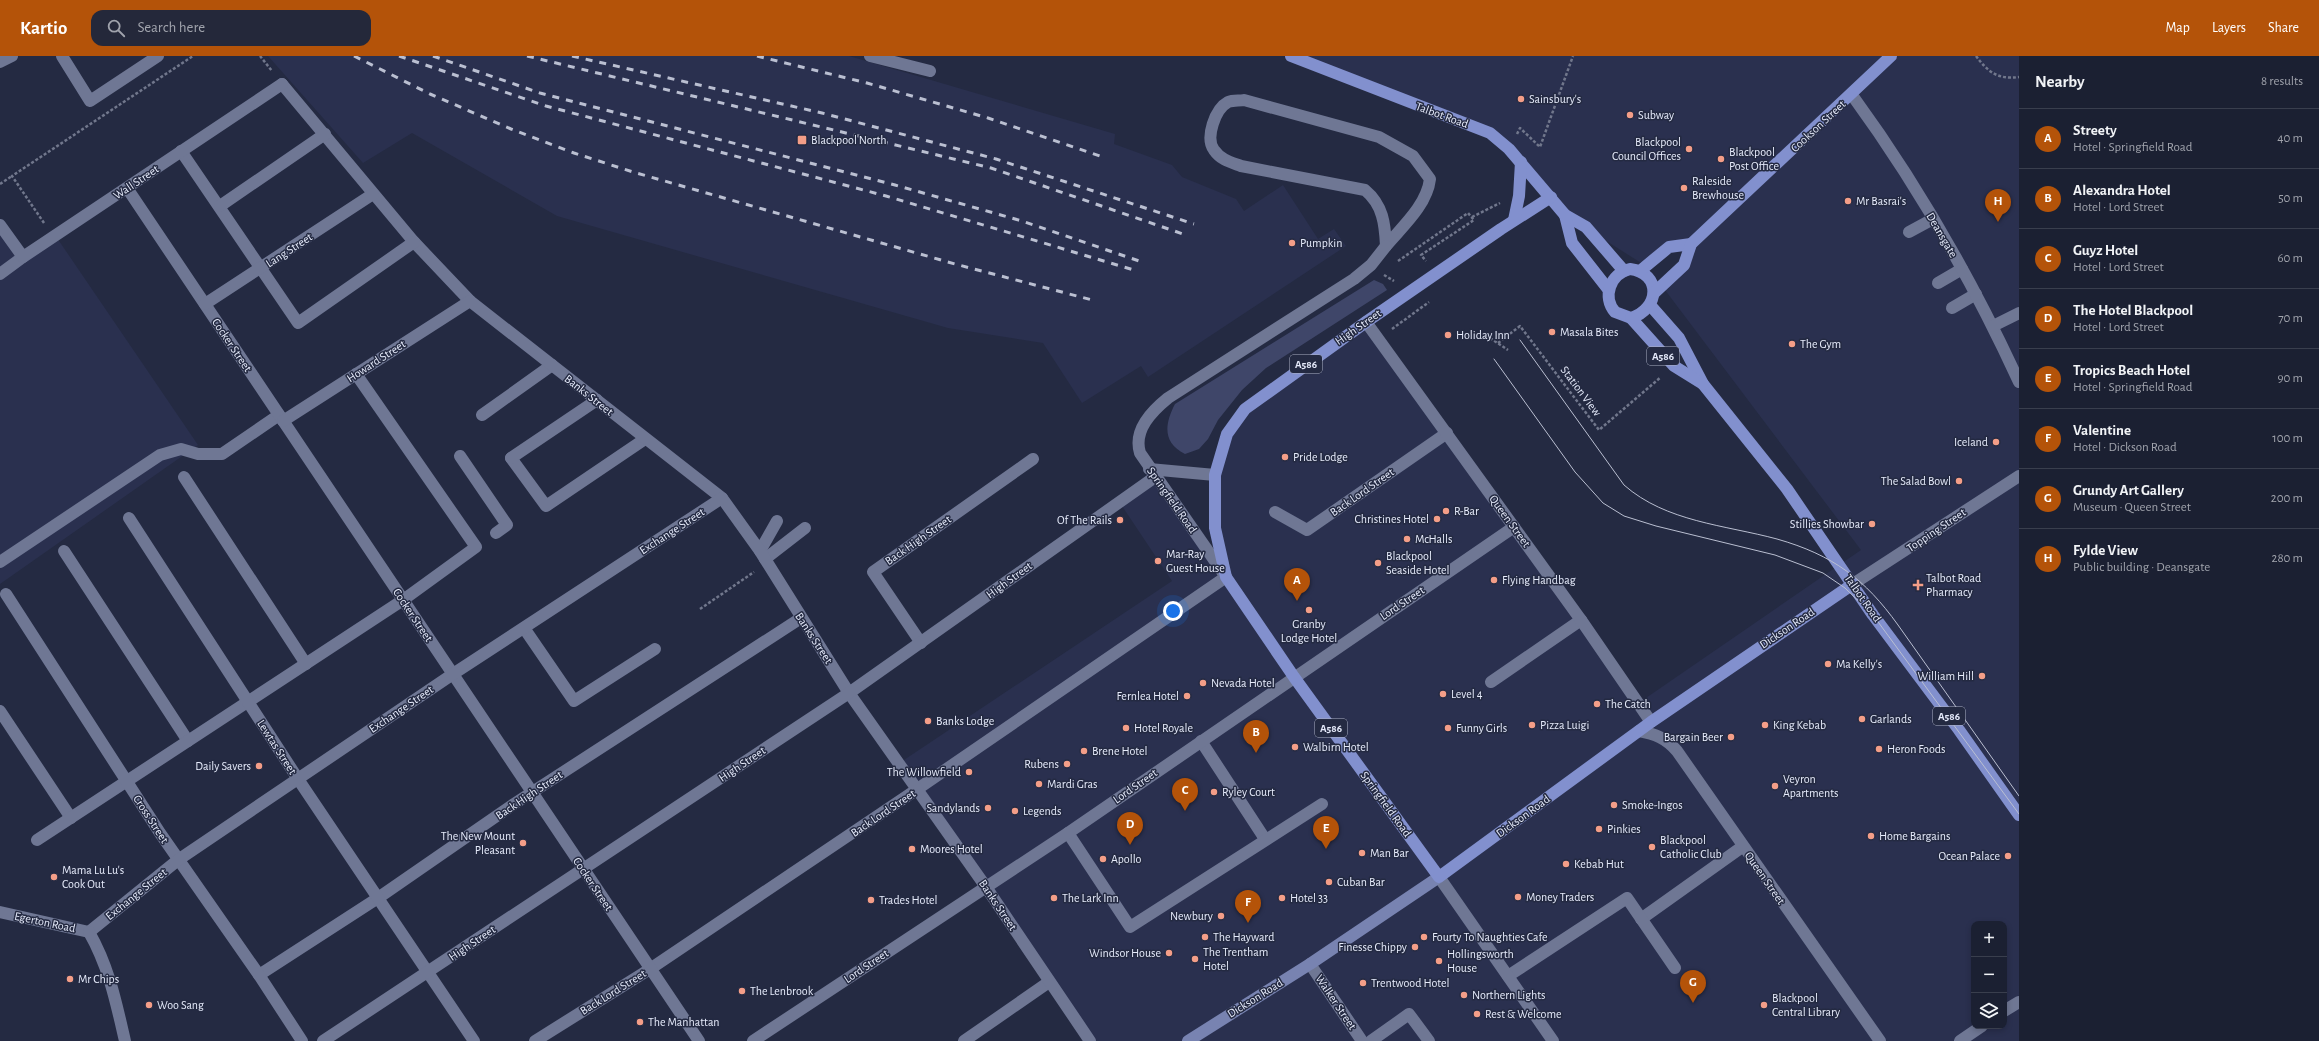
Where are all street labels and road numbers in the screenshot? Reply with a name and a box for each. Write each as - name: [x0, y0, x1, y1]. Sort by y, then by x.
- street label: Cookson Street: [1788, 98, 1848, 154]
- street label: Talbot Road: [1414, 100, 1470, 130]
- street label: Wall Street: [111, 162, 161, 201]
- street label: Deansgate: [1924, 210, 1960, 260]
- street label: Lang Street: [264, 231, 314, 269]
- street label: High Street: [1333, 307, 1383, 347]
- street label: Cocker Street: [210, 316, 254, 374]
- street label: Howard Street: [344, 338, 408, 384]
- road number: A586: [1647, 347, 1679, 365]
- road number: A586: [1290, 355, 1322, 373]
- street label: Station View: [1558, 364, 1604, 418]
- street label: Banks Street: [562, 372, 616, 418]
- street label: Springfield Road: [1145, 465, 1199, 535]
- street label: Back Lord Street: [1328, 465, 1396, 518]
- street label: Queen Street: [1486, 493, 1533, 550]
- street label: Exchange Street: [637, 505, 707, 556]
- street label: Topping Street: [1904, 506, 1968, 554]
- street label: Back High Street: [883, 513, 953, 567]
- street label: High Street: [984, 559, 1034, 601]
- street label: Talbot Road: [1842, 572, 1884, 624]
- street label: Lord Street: [1378, 584, 1427, 622]
- street label: Cocker Street: [391, 586, 435, 644]
- street label: Dickson Road: [1758, 605, 1816, 651]
- street label: Banks Street: [793, 610, 835, 666]
- street label: Exchange Street: [367, 683, 436, 735]
- road number: A586: [1933, 707, 1965, 725]
- street label: Lewtas Street: [255, 718, 299, 777]
- road number: A586: [1315, 719, 1347, 737]
- street label: High Street: [716, 744, 768, 784]
- street label: Lord Street: [1111, 766, 1159, 806]
- street label: Back High Street: [494, 768, 565, 822]
- street label: Springfield Road: [1358, 769, 1414, 839]
- street label: Back Lord Street: [849, 787, 918, 839]
- street label: Cross Street: [131, 793, 171, 845]
- street label: Dickson Road: [1494, 793, 1552, 839]
- street label: Queen Street: [1742, 849, 1788, 907]
- street label: Cocker Street: [571, 855, 615, 913]
- street label: Exchange Street: [103, 866, 169, 922]
- street label: Banks Street: [977, 878, 1019, 933]
- street label: Egerton Road: [13, 910, 77, 934]
- street label: High Street: [446, 923, 498, 963]
- street label: Lord Street: [842, 947, 891, 985]
- street label: Back Lord Street: [578, 967, 648, 1017]
- street label: Walker Street: [1313, 972, 1359, 1032]
- street label: Dickson Road: [1225, 976, 1285, 1020]

